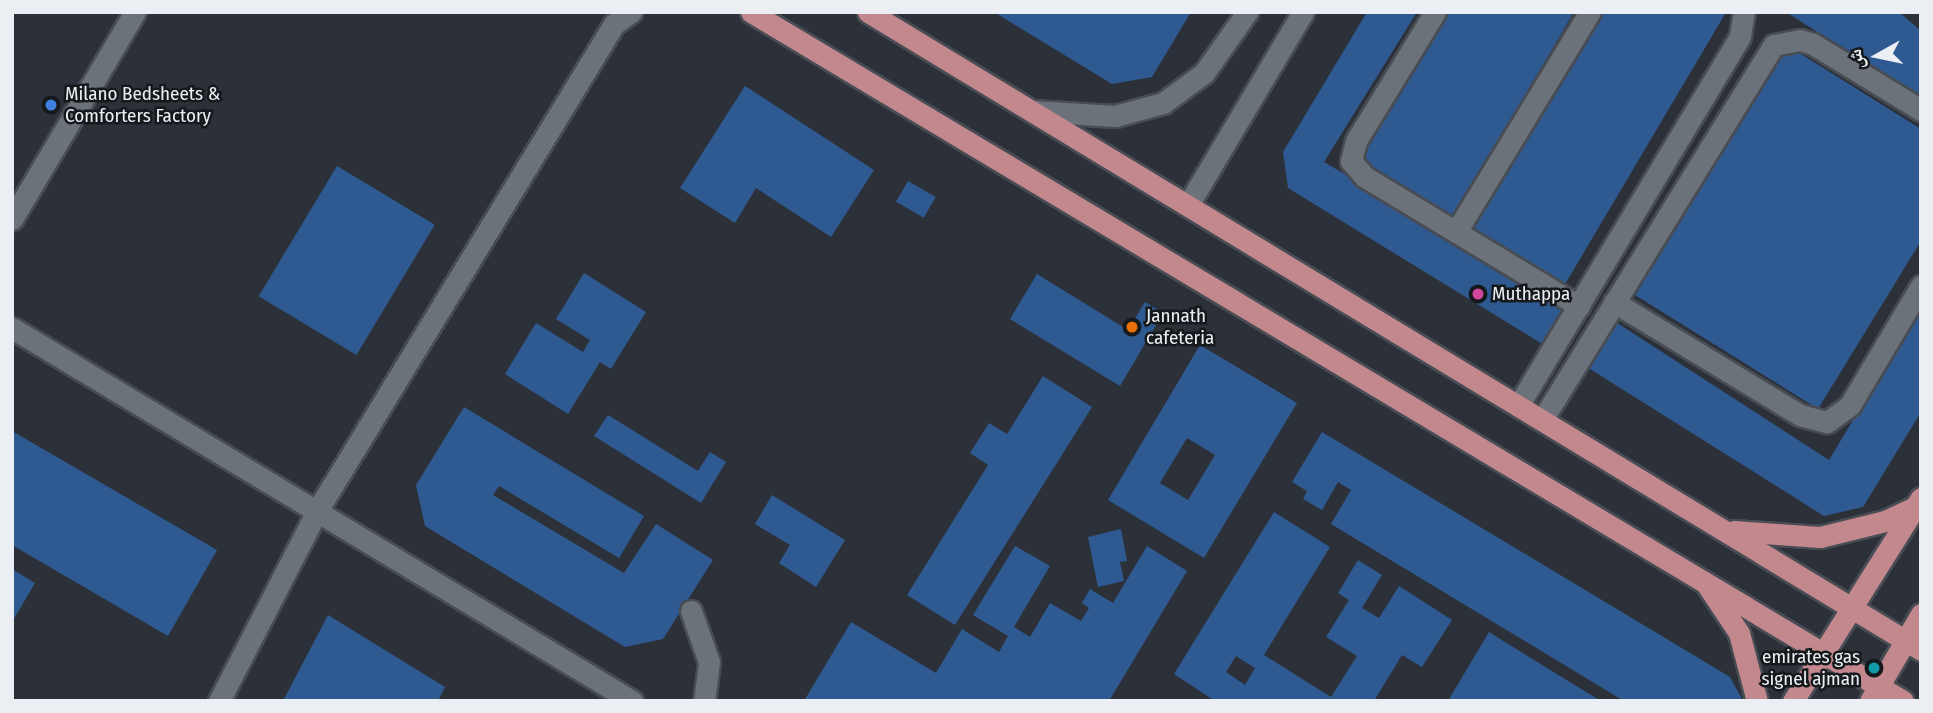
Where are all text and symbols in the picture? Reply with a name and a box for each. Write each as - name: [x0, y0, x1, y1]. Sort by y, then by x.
- north arrow: [1842, 21, 1912, 91]
- text: ش: [1843, 48, 1869, 71]
- place label: Milano Bedsheets & Comforters Factory: [65, 83, 220, 127]
- marker: Milano Bedsheets & Comforters Factory: [43, 97, 59, 113]
- place label: Muthappa: [1492, 283, 1570, 305]
- marker: Muthappa: [1470, 286, 1486, 302]
- place label: Jannath cafeteria: [1146, 305, 1214, 349]
- marker: Jannath cafeteria: [1124, 319, 1140, 335]
- place label: emirates gas signel ajman: [1761, 646, 1860, 690]
- marker: emirates gas signel ajman: [1866, 660, 1882, 676]

